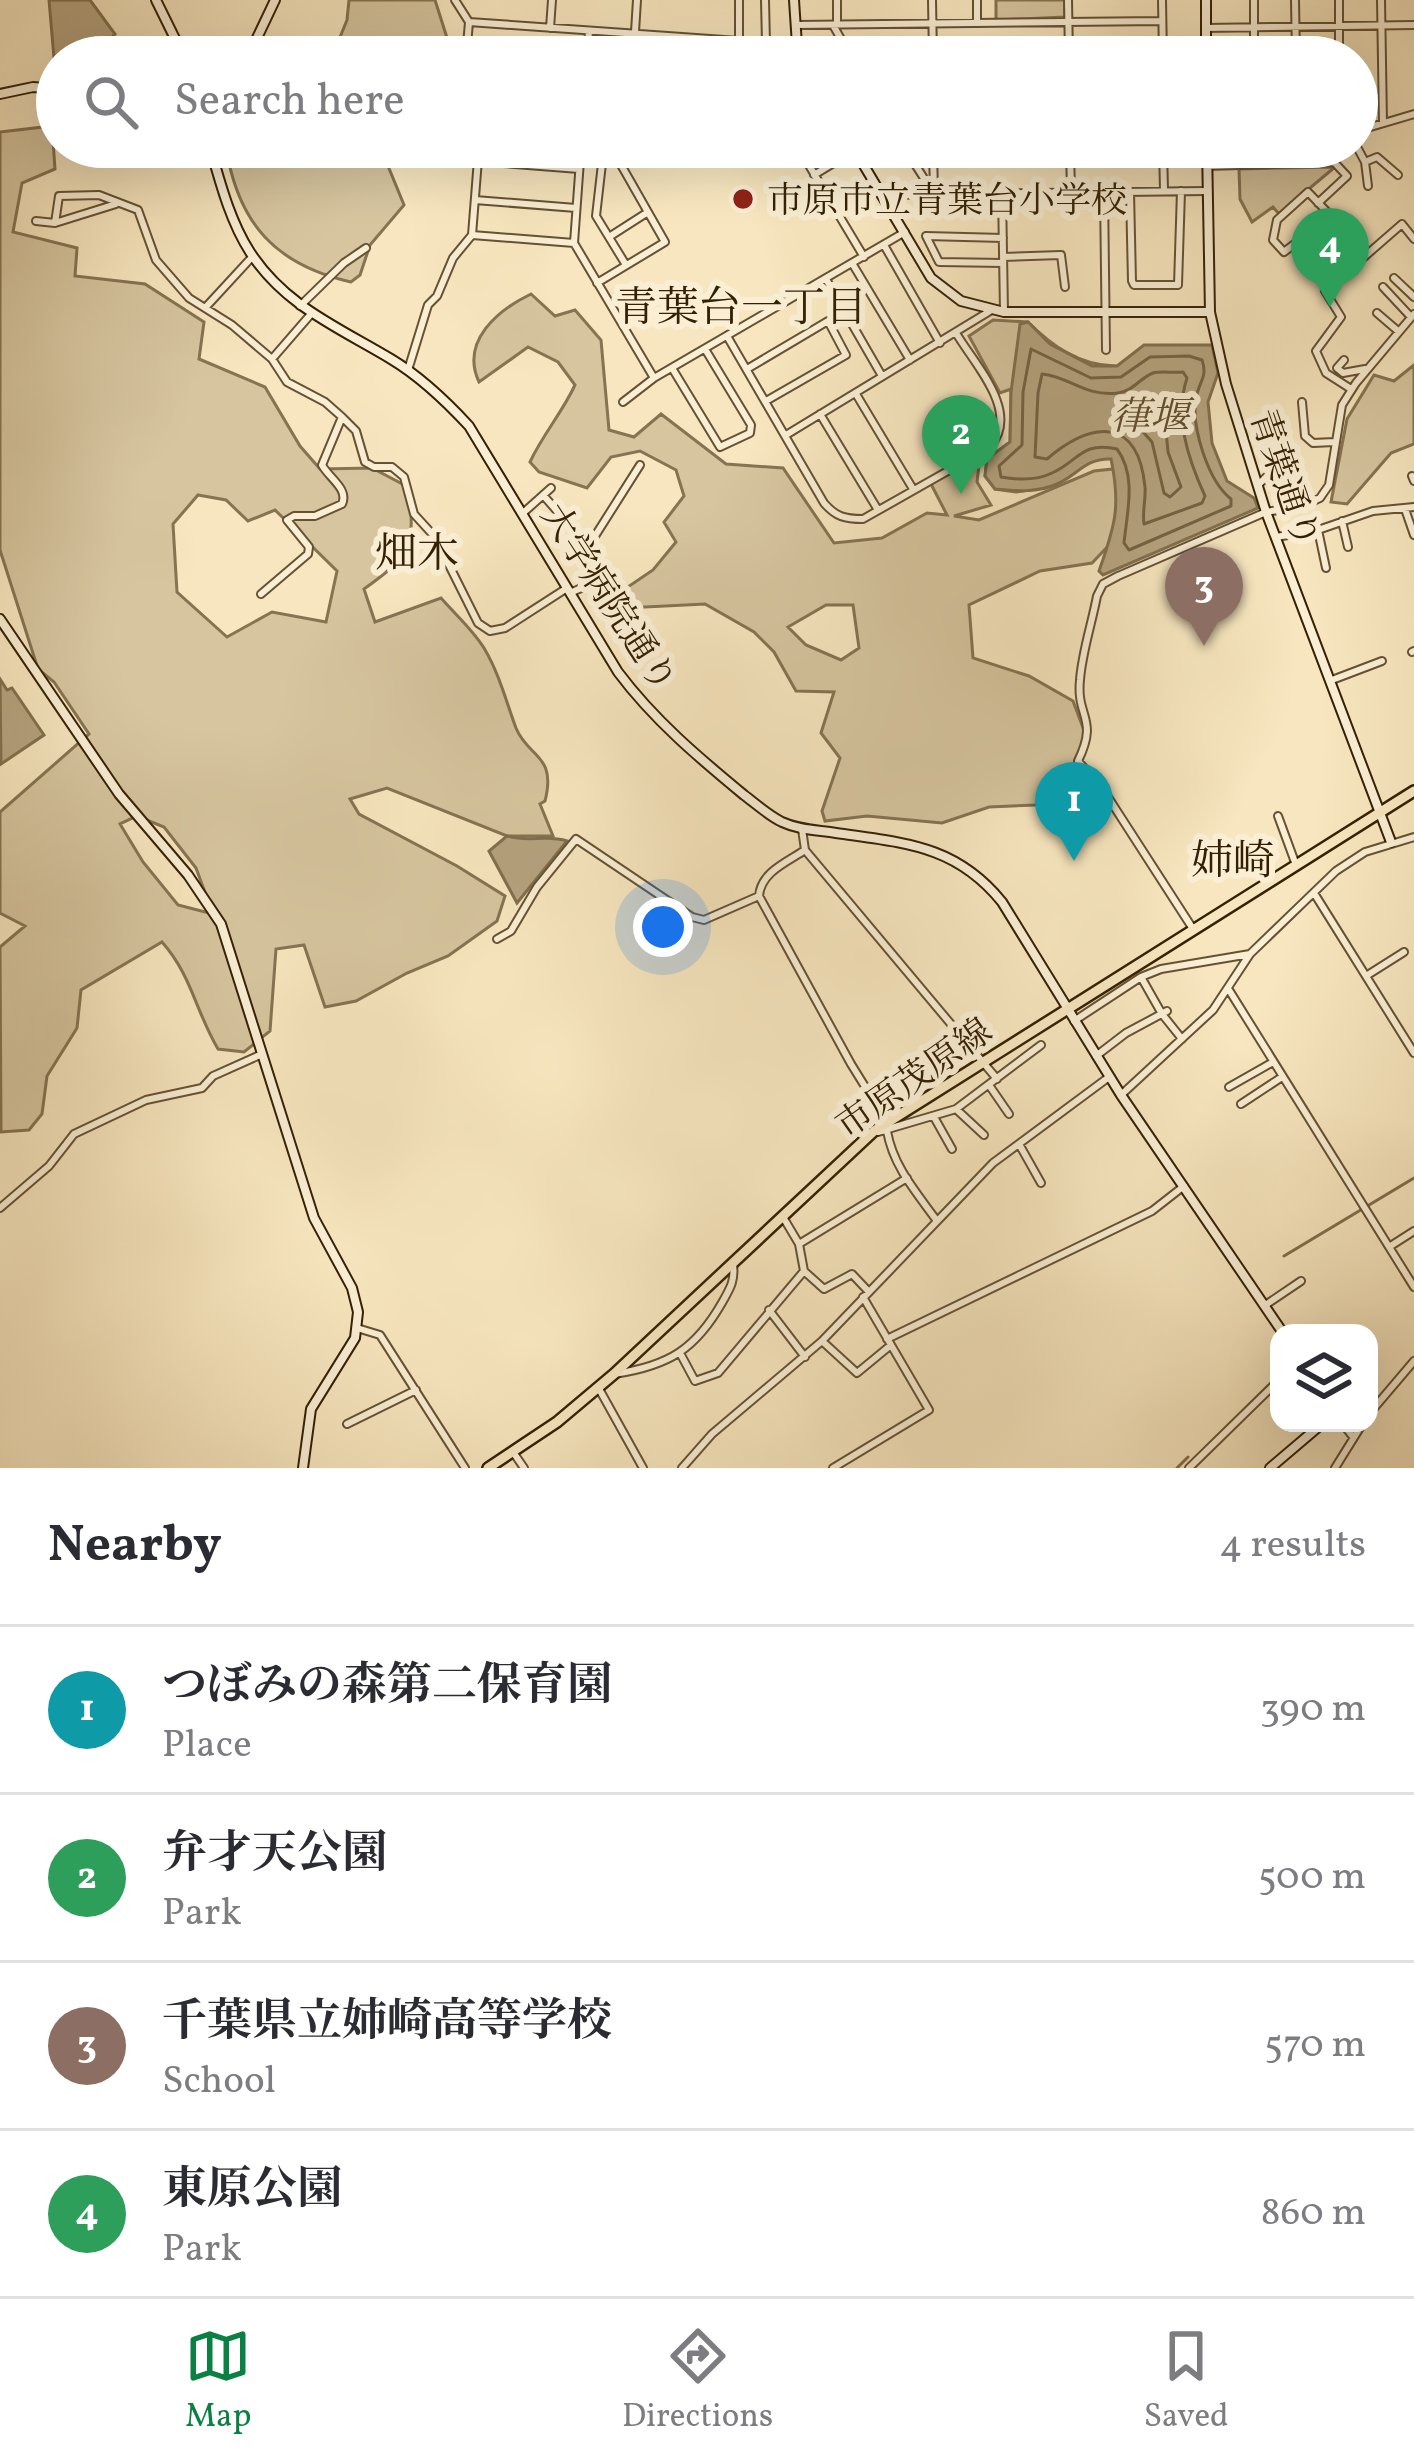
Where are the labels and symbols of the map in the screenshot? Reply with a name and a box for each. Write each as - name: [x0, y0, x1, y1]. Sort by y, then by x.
- place label: 市原市立青葉台小学校: [767, 178, 1127, 228]
- marker: 市原市立青葉台小学校: [730, 186, 756, 212]
- pin: 4: [1291, 208, 1369, 307]
- district label: 青葉台一丁目: [615, 281, 867, 340]
- water label: 葎堰: [1111, 392, 1195, 446]
- pin: 2: [922, 395, 1000, 494]
- street label: 青葉通り: [1235, 403, 1329, 556]
- street label: 大学病院通り: [527, 495, 686, 703]
- district label: 畑木: [375, 527, 459, 586]
- pin: 3: [1165, 547, 1243, 646]
- pin: 1: [1035, 762, 1113, 861]
- district label: 姉崎: [1191, 834, 1275, 893]
- your location: [633, 897, 693, 957]
- street label: 市原茂原線: [827, 1008, 1003, 1152]

